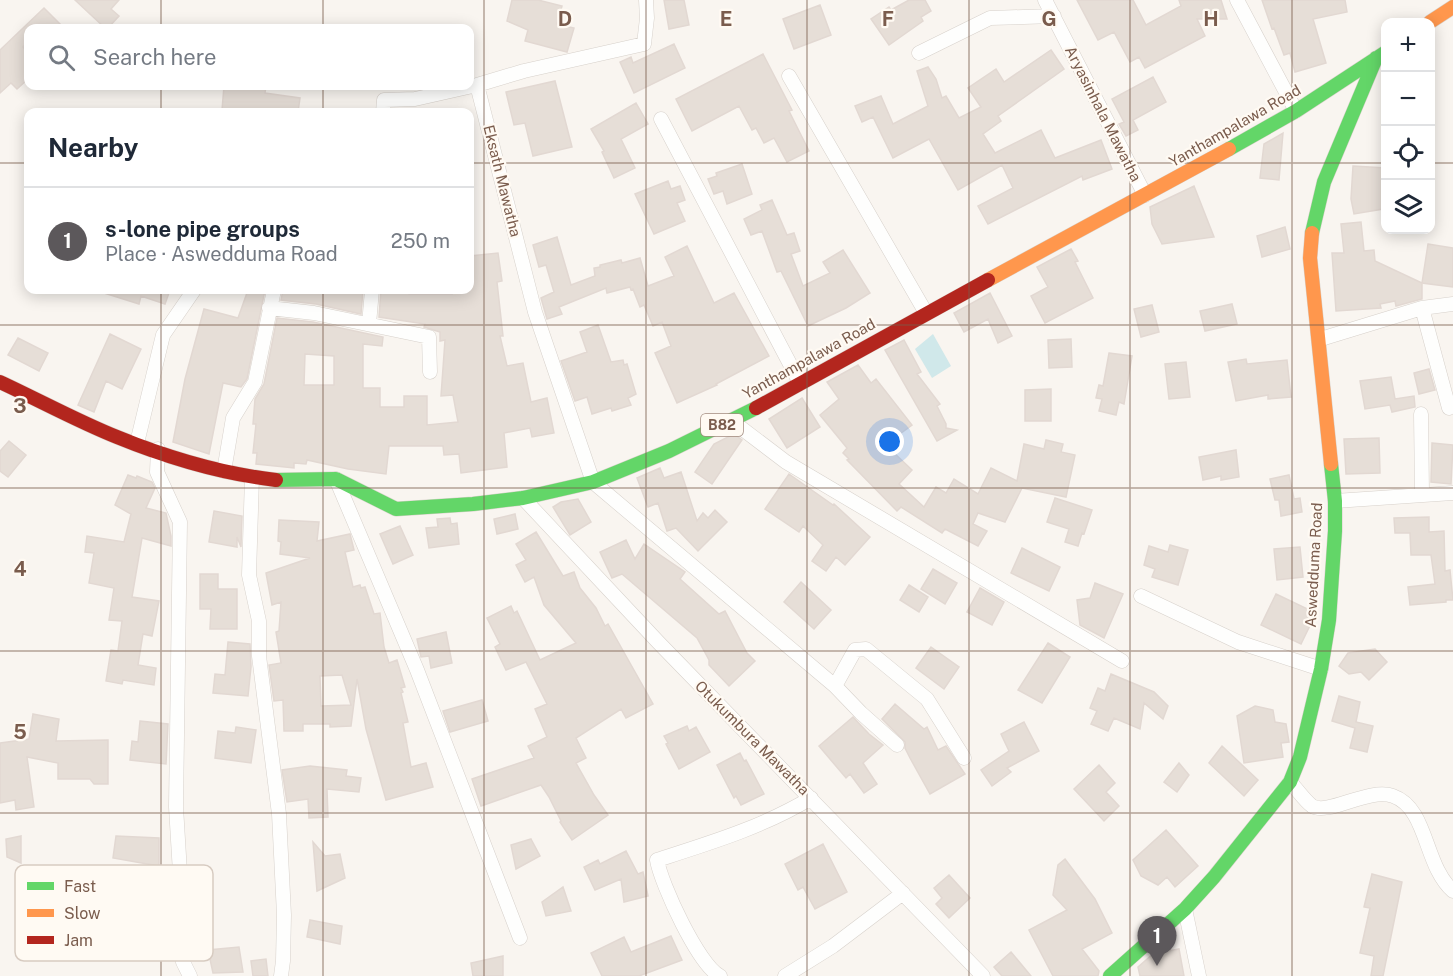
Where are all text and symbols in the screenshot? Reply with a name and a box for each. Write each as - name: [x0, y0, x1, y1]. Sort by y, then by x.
- text: D: [558, 7, 572, 31]
- text: E: [720, 7, 732, 31]
- text: F: [882, 7, 894, 31]
- text: G: [1041, 7, 1057, 31]
- text: H: [1203, 7, 1219, 31]
- map controls: [1381, 18, 1435, 234]
- button: +: [1381, 18, 1435, 72]
- search box: [24, 24, 474, 90]
- icon: search: [45, 41, 78, 74]
- street label: Aryasinhala Mawatha: [1062, 43, 1145, 184]
- text: Search here: [93, 44, 217, 70]
- button: −: [1381, 72, 1435, 126]
- street label: Yanthampalawa Road: [1166, 81, 1304, 170]
- street label: Eksath Mawatha: [480, 123, 525, 239]
- button: locate: [1381, 126, 1435, 180]
- text: Nearby: [48, 132, 138, 163]
- button: layers: [1381, 180, 1435, 234]
- text: s-lone pipe groups: [105, 216, 300, 242]
- text: 1: [63, 229, 72, 253]
- text: 250 m: [391, 229, 450, 253]
- text: Place · Aswedduma Road: [105, 242, 338, 266]
- street label: Yanthampalawa Road: [739, 315, 878, 402]
- text: 3: [13, 394, 27, 418]
- road number: B82: [701, 414, 743, 436]
- your location: [875, 427, 904, 456]
- street label: Aswedduma Road: [1302, 502, 1325, 628]
- text: 4: [13, 557, 27, 581]
- street label: Otukumbura Mawatha: [692, 677, 813, 798]
- text: 5: [13, 720, 27, 744]
- legend: [15, 865, 213, 961]
- text: Fast: [64, 877, 96, 896]
- text: Slow: [64, 904, 101, 923]
- pin: 1: [1138, 916, 1176, 966]
- text: Jam: [64, 931, 93, 950]

